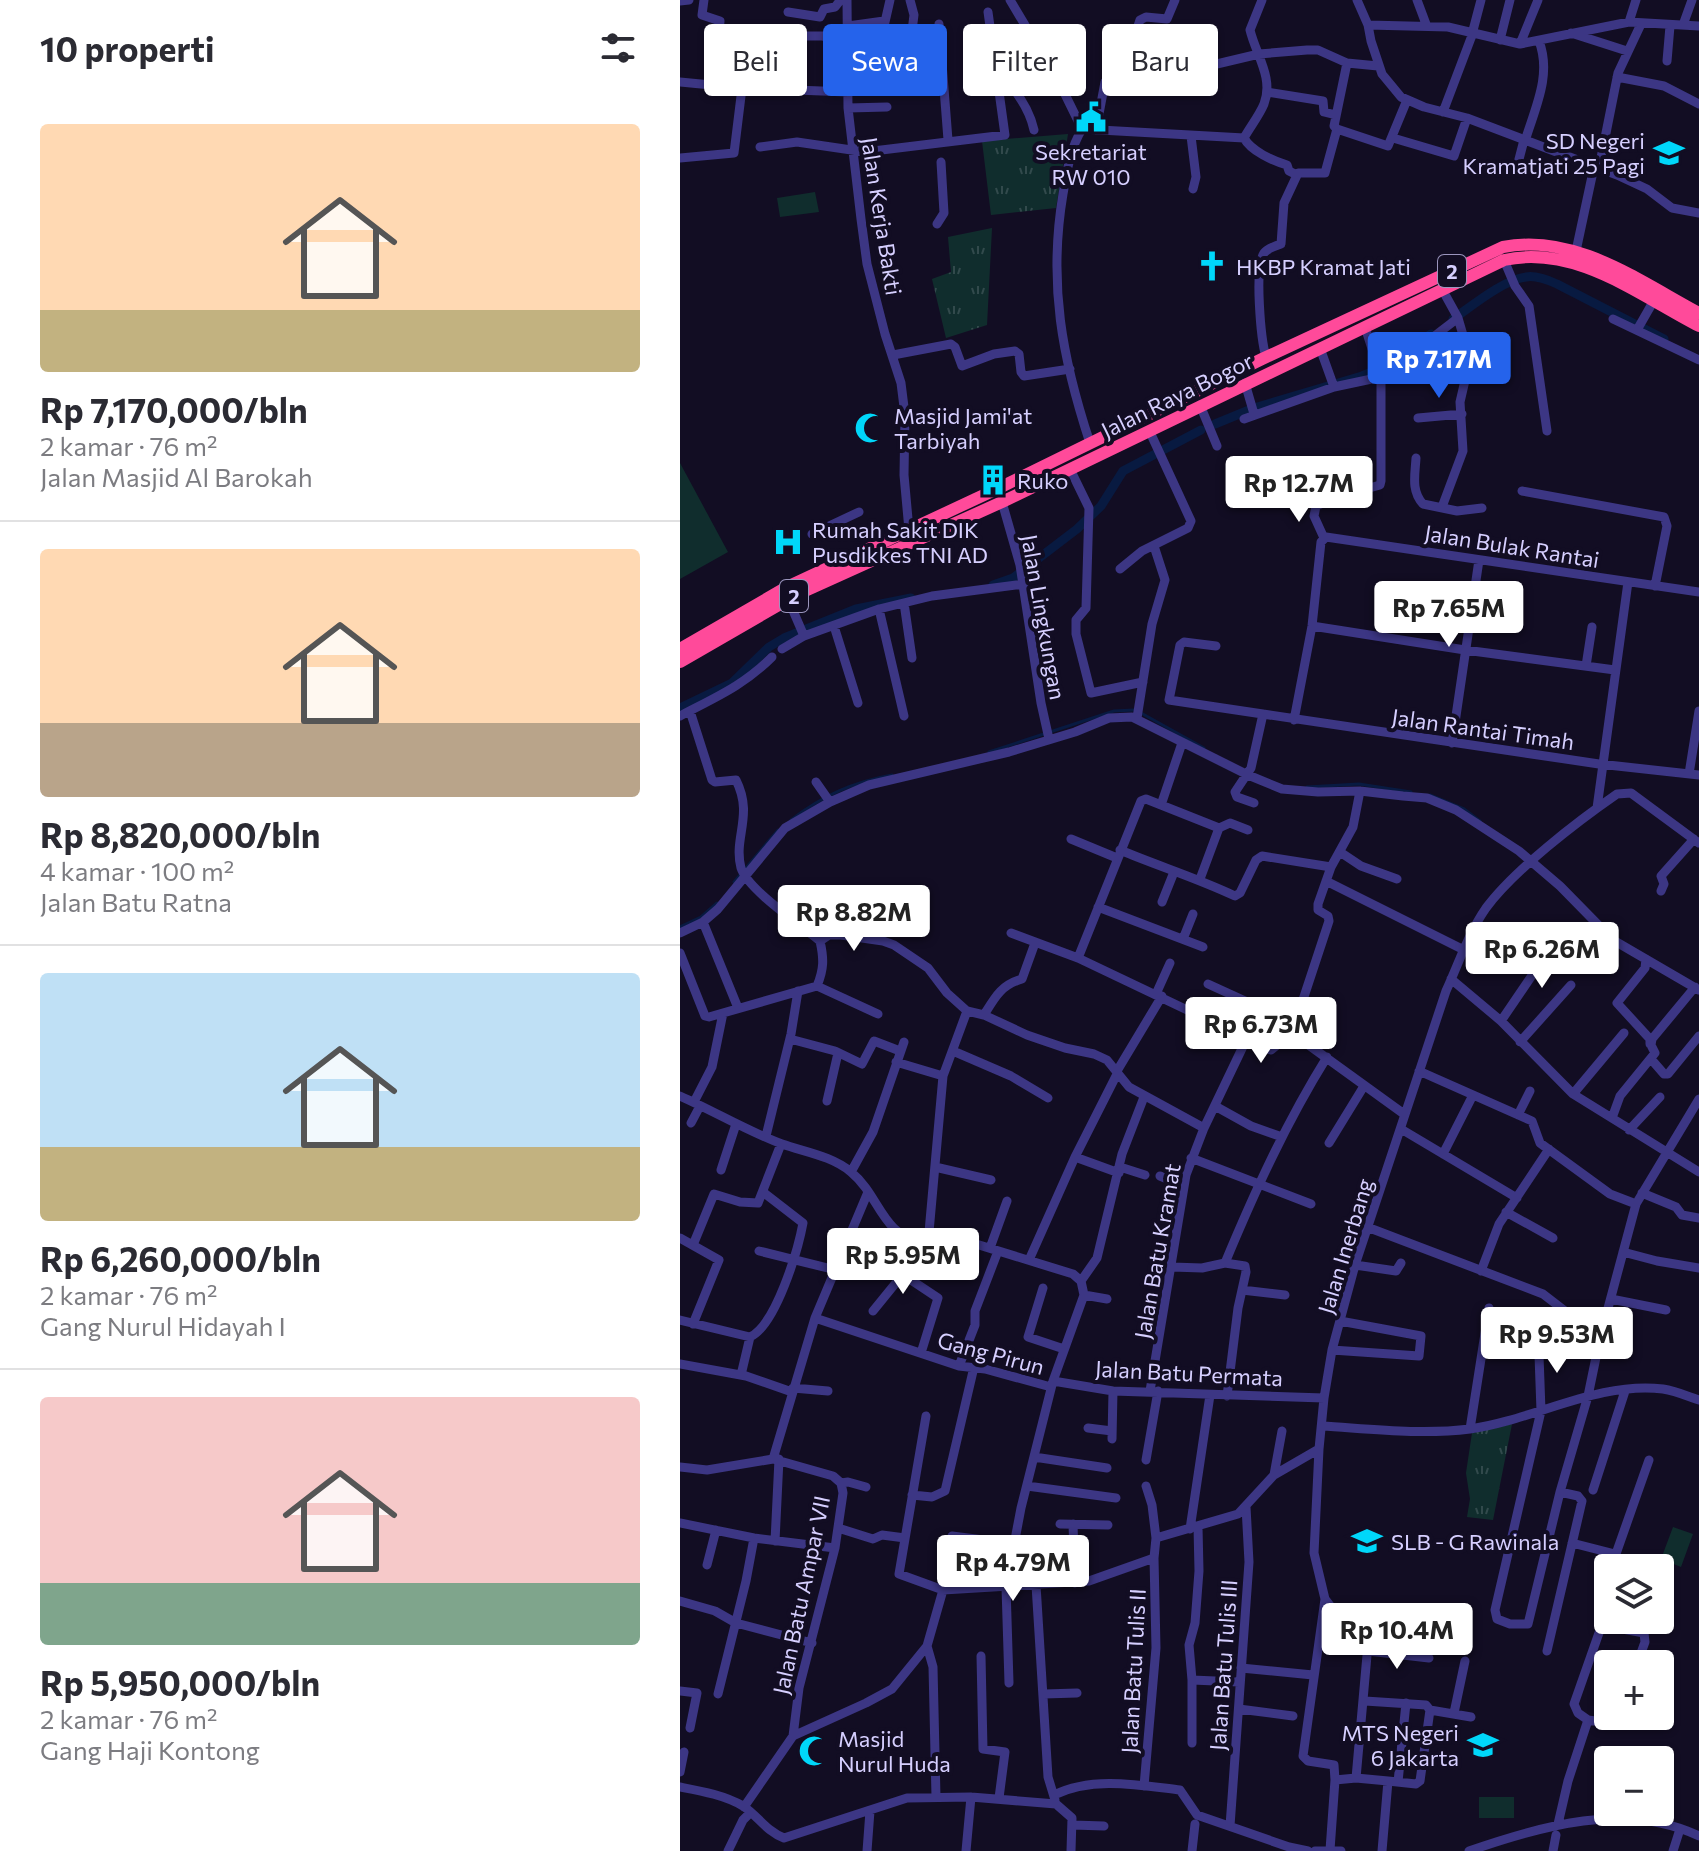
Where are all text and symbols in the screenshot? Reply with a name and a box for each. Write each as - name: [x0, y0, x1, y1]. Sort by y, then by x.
- chip: Beli: [704, 24, 807, 96]
- chip: Sewa: [823, 24, 947, 96]
- chip: Filter: [963, 24, 1086, 96]
- chip: Baru: [1102, 24, 1218, 96]
- icon: filters: [596, 26, 640, 70]
- text: 10 properti: [40, 27, 214, 69]
- public building icon: Sekretariat RW 010: [1074, 100, 1108, 134]
- place label: SD Negeri Kramatjati 25 Pagi: [1463, 127, 1645, 179]
- street label: Jalan Kerja Bakti: [856, 135, 908, 297]
- school or university icon: SD Negeri Kramatjati 25 Pagi: [1652, 136, 1686, 170]
- place label: Sekretariat RW 010: [1035, 138, 1147, 190]
- icon: home: [268, 176, 412, 320]
- church icon: HKBP Kramat Jati: [1195, 249, 1229, 283]
- place label: HKBP Kramat Jati: [1236, 253, 1411, 280]
- road number: 2: [1438, 255, 1466, 287]
- pin: Rp 7.17M: [1356, 332, 1522, 400]
- text: Rp 7.17M: [1386, 342, 1492, 373]
- street label: Jalan Raya Bogor: [1097, 346, 1258, 443]
- text: Rp 7,170,000/bln: [40, 388, 308, 430]
- place label: Masjid Jami'at Tarbiyah: [894, 402, 1032, 454]
- mosque icon: Masjid Jami'at Tarbiyah: [853, 411, 887, 445]
- text: 2 kamar · 76 m²: [40, 430, 217, 461]
- pin: Rp 12.7M: [1216, 456, 1382, 524]
- text: Jalan Masjid Al Barokah: [40, 461, 313, 492]
- building icon: Ruko: [976, 463, 1010, 497]
- text: Rp 12.7M: [1244, 466, 1354, 497]
- place label: Ruko: [1017, 467, 1068, 494]
- place label: Rumah Sakit DIK Pusdikkes TNI AD: [812, 516, 988, 568]
- street label: Jalan Bulak Rantai: [1423, 519, 1601, 573]
- hospital icon: Rumah Sakit DIK Pusdikkes TNI AD: [771, 525, 805, 559]
- street label: Jalan Lingkungan: [1016, 532, 1072, 702]
- road number: 2: [780, 580, 808, 612]
- pin: Rp 7.65M: [1366, 581, 1532, 649]
- text: Rp 7.65M: [1392, 591, 1506, 622]
- icon: home: [268, 601, 412, 745]
- street label: Jalan Rantai Timah: [1390, 703, 1576, 755]
- text: Rp 8,820,000/bln: [40, 813, 320, 855]
- text: 4 kamar · 100 m²: [40, 855, 234, 886]
- pin: Rp 8.82M: [771, 885, 937, 953]
- text: Jalan Batu Ratna: [40, 886, 232, 917]
- text: Rp 8.82M: [796, 895, 912, 926]
- pin: Rp 6.26M: [1459, 922, 1625, 990]
- text: Rp 6.26M: [1484, 932, 1600, 963]
- pin: Rp 6.73M: [1178, 997, 1344, 1065]
- text: Rp 6.73M: [1203, 1007, 1319, 1038]
- icon: home: [268, 1025, 412, 1169]
- street label: Jalan Batu Kramat: [1128, 1161, 1186, 1341]
- street label: Jalan Inerbang: [1312, 1175, 1378, 1317]
- pin: Rp 5.95M: [820, 1228, 986, 1296]
- text: Rp 6,260,000/bln: [40, 1237, 321, 1279]
- text: Rp 5.95M: [845, 1238, 961, 1269]
- text: 2 kamar · 76 m²: [40, 1279, 217, 1310]
- pin: Rp 9.53M: [1474, 1307, 1640, 1375]
- text: Gang Nurul Hidayah I: [40, 1310, 286, 1341]
- text: Rp 9.53M: [1499, 1317, 1615, 1348]
- street label: Gang Pirun: [935, 1326, 1047, 1380]
- street label: Jalan Batu Permata: [1094, 1355, 1284, 1391]
- icon: home: [268, 1449, 412, 1593]
- street label: Jalan Batu Ampar VII: [767, 1493, 835, 1697]
- school or university icon: SLB - G Rawinala: [1350, 1524, 1384, 1558]
- place label: SLB - G Rawinala: [1391, 1528, 1559, 1555]
- pin: Rp 4.79M: [930, 1535, 1096, 1603]
- text: Rp 4.79M: [955, 1545, 1071, 1576]
- map controls: [1594, 1554, 1674, 1826]
- button: layers: [1594, 1554, 1674, 1634]
- street label: Jalan Batu Tulis III: [1204, 1579, 1242, 1751]
- street label: Jalan Batu Tulis II: [1115, 1588, 1151, 1754]
- pin: Rp 10.4M: [1314, 1603, 1480, 1671]
- text: Rp 10.4M: [1340, 1613, 1454, 1644]
- button: +: [1594, 1650, 1674, 1730]
- text: Rp 5,950,000/bln: [40, 1661, 320, 1703]
- text: 2 kamar · 76 m²: [40, 1703, 217, 1734]
- place label: MTS Negeri 6 Jakarta: [1342, 1719, 1459, 1771]
- place label: Masjid Nurul Huda: [838, 1725, 951, 1777]
- school or university icon: MTS Negeri 6 Jakarta: [1466, 1728, 1500, 1762]
- text: Gang Haji Kontong: [40, 1734, 260, 1765]
- mosque icon: Masjid Nurul Huda: [797, 1734, 831, 1768]
- button: −: [1594, 1746, 1674, 1826]

